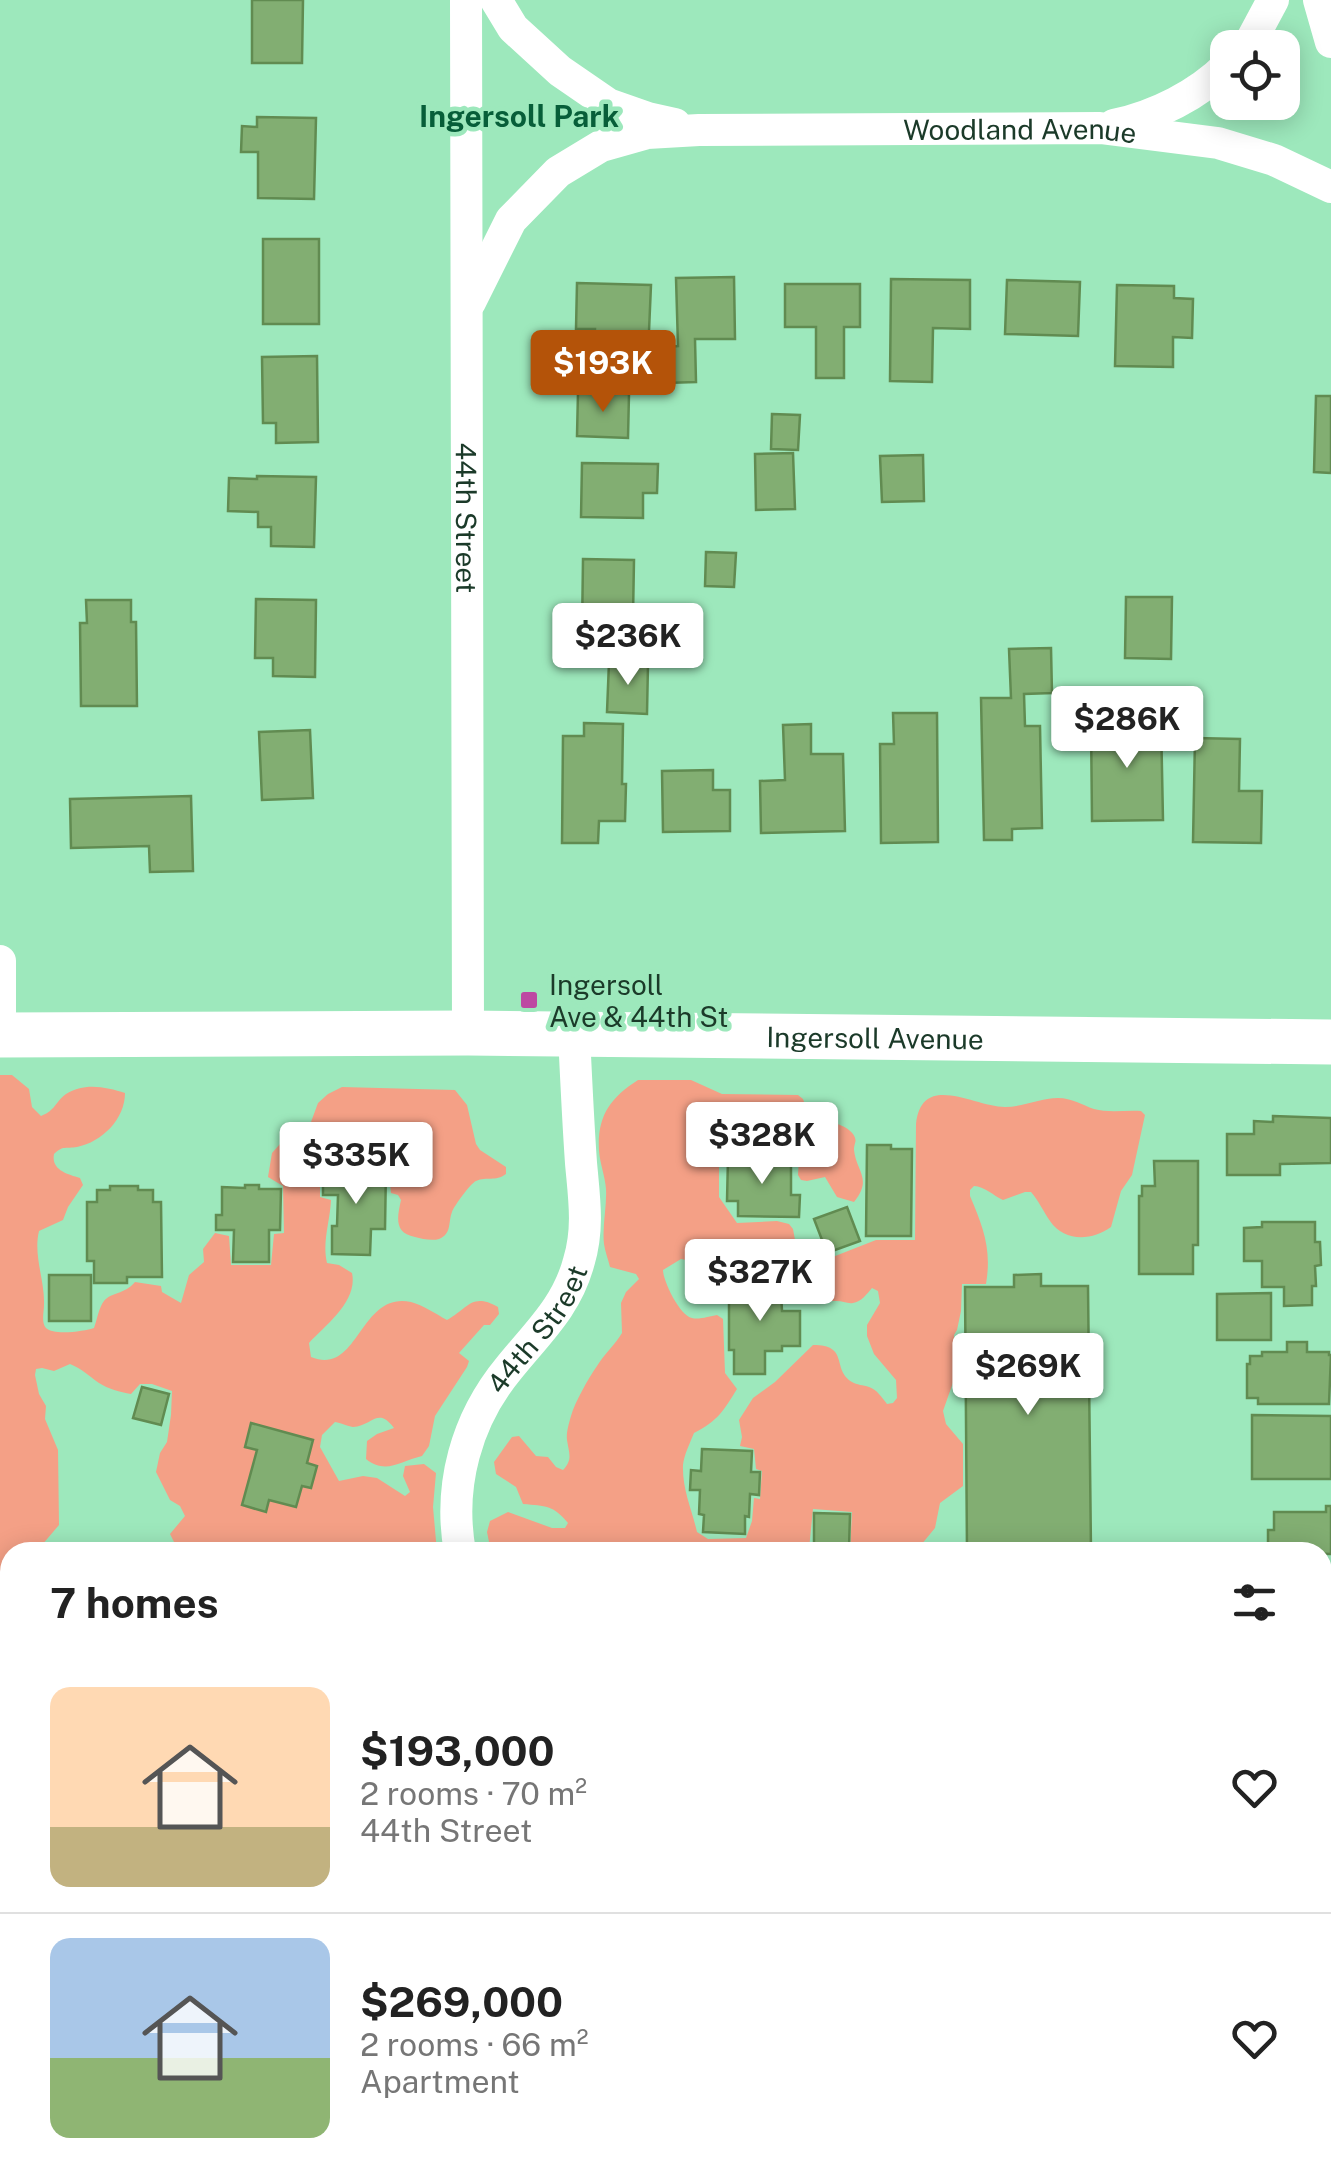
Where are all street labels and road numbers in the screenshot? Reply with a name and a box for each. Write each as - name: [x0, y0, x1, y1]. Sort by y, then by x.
- street label: Woodland Avenue: [903, 111, 1139, 149]
- street label: 44th Street: [450, 442, 484, 594]
- street label: Ingersoll Avenue: [766, 1020, 984, 1055]
- street label: 44th Street: [479, 1261, 593, 1399]

